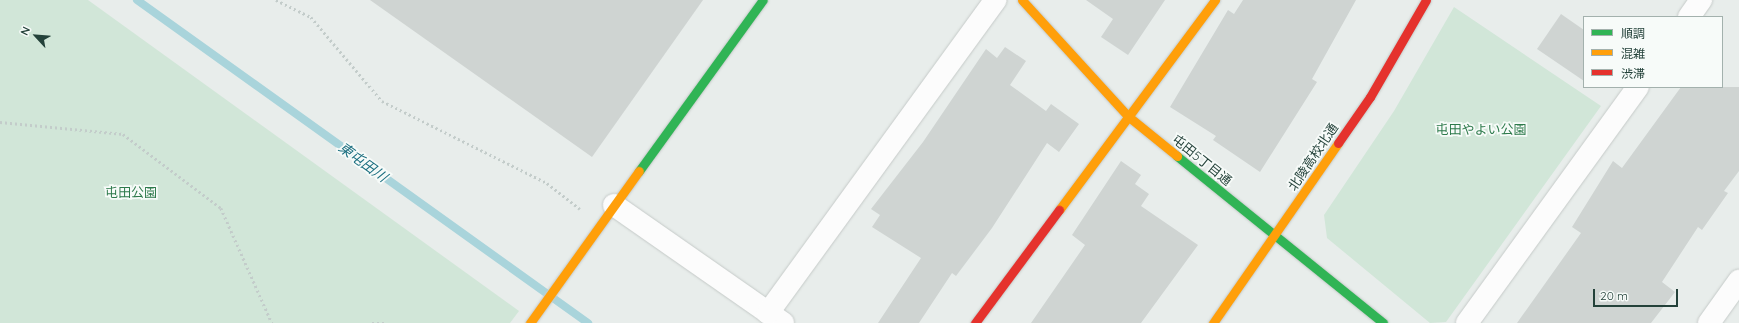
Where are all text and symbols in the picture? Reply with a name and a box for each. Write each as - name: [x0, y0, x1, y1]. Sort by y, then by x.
- north arrow: [16, 16, 56, 56]
- legend: [1583, 16, 1723, 88]
- text: N: [17, 24, 33, 37]
- text: 順調: [1621, 26, 1645, 41]
- text: 混雑: [1621, 46, 1645, 61]
- text: 渋滞: [1621, 66, 1645, 81]
- street label: 北陵高校北通: [1285, 120, 1341, 194]
- park label: 屯田やよい公園: [1436, 121, 1526, 137]
- street label: 屯田5丁目通: [1169, 131, 1235, 189]
- water label: 東屯田川: [335, 139, 391, 185]
- park label: 屯田公園: [105, 184, 157, 200]
- scale bar: [1595, 281, 1680, 307]
- text: 20 m: [1600, 288, 1628, 303]

